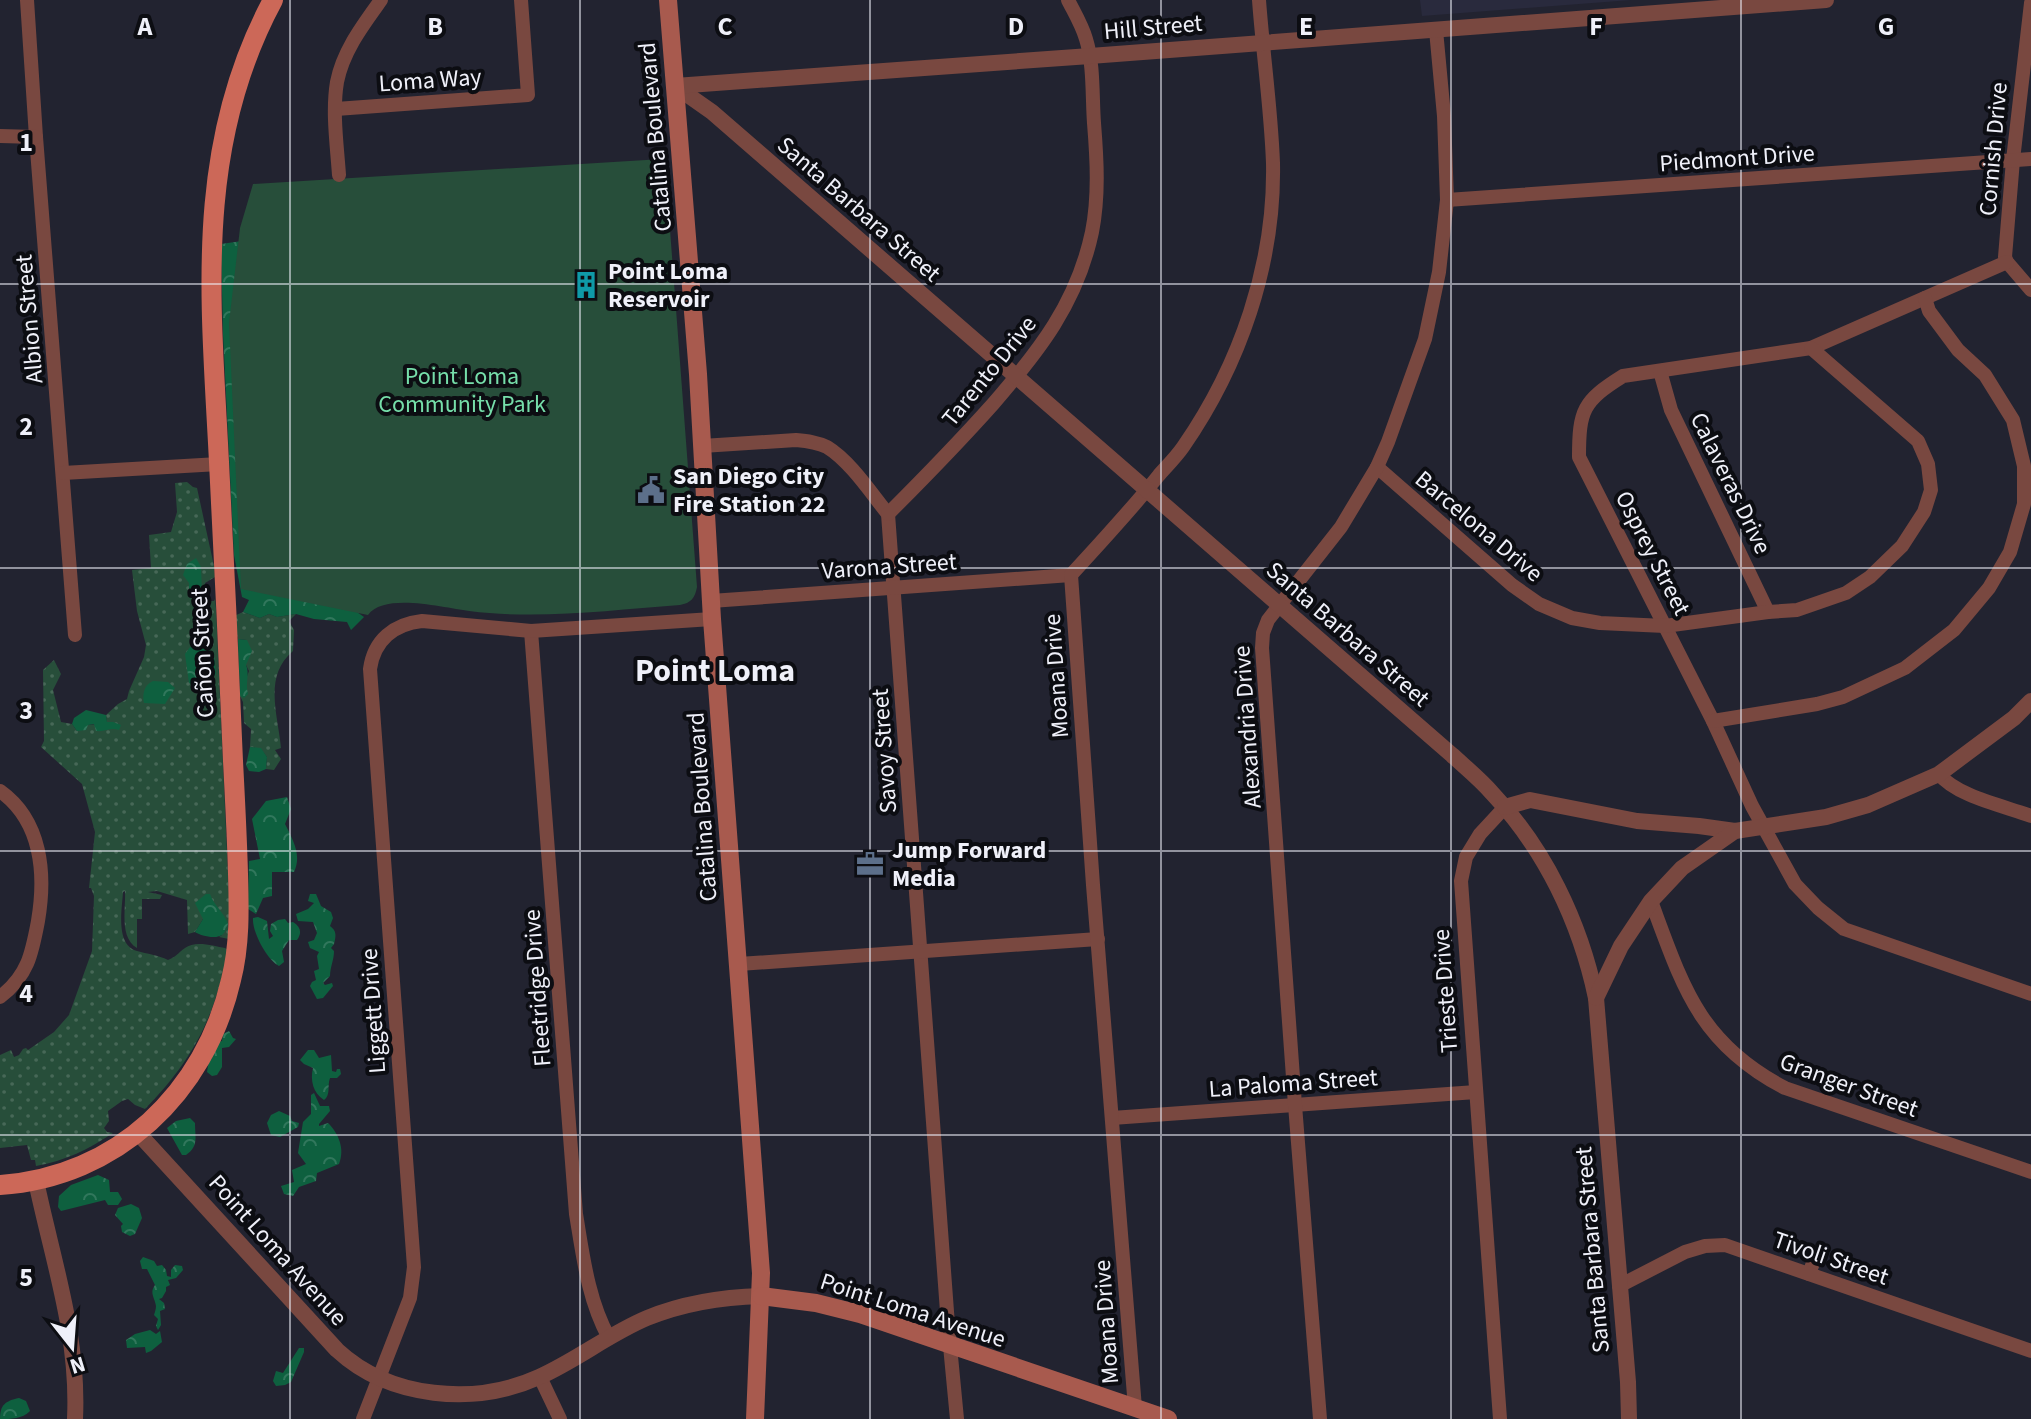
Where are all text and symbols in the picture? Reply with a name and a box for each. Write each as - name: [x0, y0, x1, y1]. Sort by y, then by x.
- street label: Hill Street: [1102, 6, 1204, 49]
- text: A: [137, 8, 154, 45]
- text: B: [427, 8, 443, 45]
- text: C: [717, 8, 733, 45]
- text: D: [1008, 8, 1024, 45]
- text: E: [1299, 8, 1313, 45]
- text: F: [1589, 8, 1603, 45]
- text: G: [1878, 8, 1894, 45]
- street label: Catalina Boulevard: [630, 41, 681, 233]
- street label: Loma Way: [377, 59, 483, 102]
- street label: Cornish Drive: [1970, 81, 2017, 217]
- text: 1: [19, 124, 33, 161]
- street label: Santa Barbara Street: [769, 128, 948, 290]
- street label: Piedmont Drive: [1658, 136, 1816, 181]
- street label: Albion Street: [6, 253, 53, 385]
- place label: Point Loma Reservoir: [608, 254, 728, 317]
- building icon: Point Loma Reservoir: [571, 270, 601, 300]
- street label: Tarento Drive: [934, 308, 1045, 434]
- park label: Point Loma Community Park: [378, 359, 546, 422]
- street label: Calaveras Drive: [1681, 406, 1780, 560]
- text: 2: [19, 408, 33, 445]
- place label: San Diego City Fire Station 22: [673, 459, 825, 522]
- street label: Barcelona Drive: [1407, 462, 1550, 591]
- public building icon: San Diego City Fire Station 22: [636, 475, 666, 505]
- street label: Osprey Street: [1606, 485, 1699, 622]
- street label: Varona Street: [820, 544, 958, 589]
- street label: Santa Barbara Street: [1258, 553, 1437, 715]
- street label: Cañon Street: [182, 587, 223, 719]
- street label: Moana Drive: [1035, 613, 1078, 739]
- street label: Alexandria Drive: [1224, 644, 1271, 810]
- district label: Point Loma: [635, 648, 795, 694]
- street label: Savoy Street: [863, 687, 906, 815]
- text: 3: [19, 692, 33, 729]
- street label: Catalina Boulevard: [678, 711, 727, 903]
- place label: Jump Forward Media: [892, 833, 1046, 896]
- office icon: Jump Forward Media: [855, 849, 885, 879]
- street label: Fleetridge Drive: [515, 908, 560, 1068]
- street label: Trieste Drive: [1424, 928, 1467, 1054]
- street label: Liggett Drive: [352, 947, 395, 1075]
- text: 4: [19, 975, 33, 1012]
- street label: Granger Street: [1775, 1044, 1923, 1127]
- street label: La Paloma Street: [1207, 1060, 1379, 1107]
- street label: Santa Barbara Street: [1566, 1145, 1619, 1355]
- street label: Point Loma Avenue: [200, 1167, 355, 1334]
- street label: Tivoli Street: [1768, 1222, 1893, 1295]
- text: 5: [19, 1259, 33, 1296]
- street label: Moana Drive: [1085, 1259, 1128, 1385]
- street label: Point Loma Avenue: [816, 1264, 1010, 1357]
- north arrow: [32, 1307, 112, 1387]
- text: N: [66, 1348, 89, 1383]

